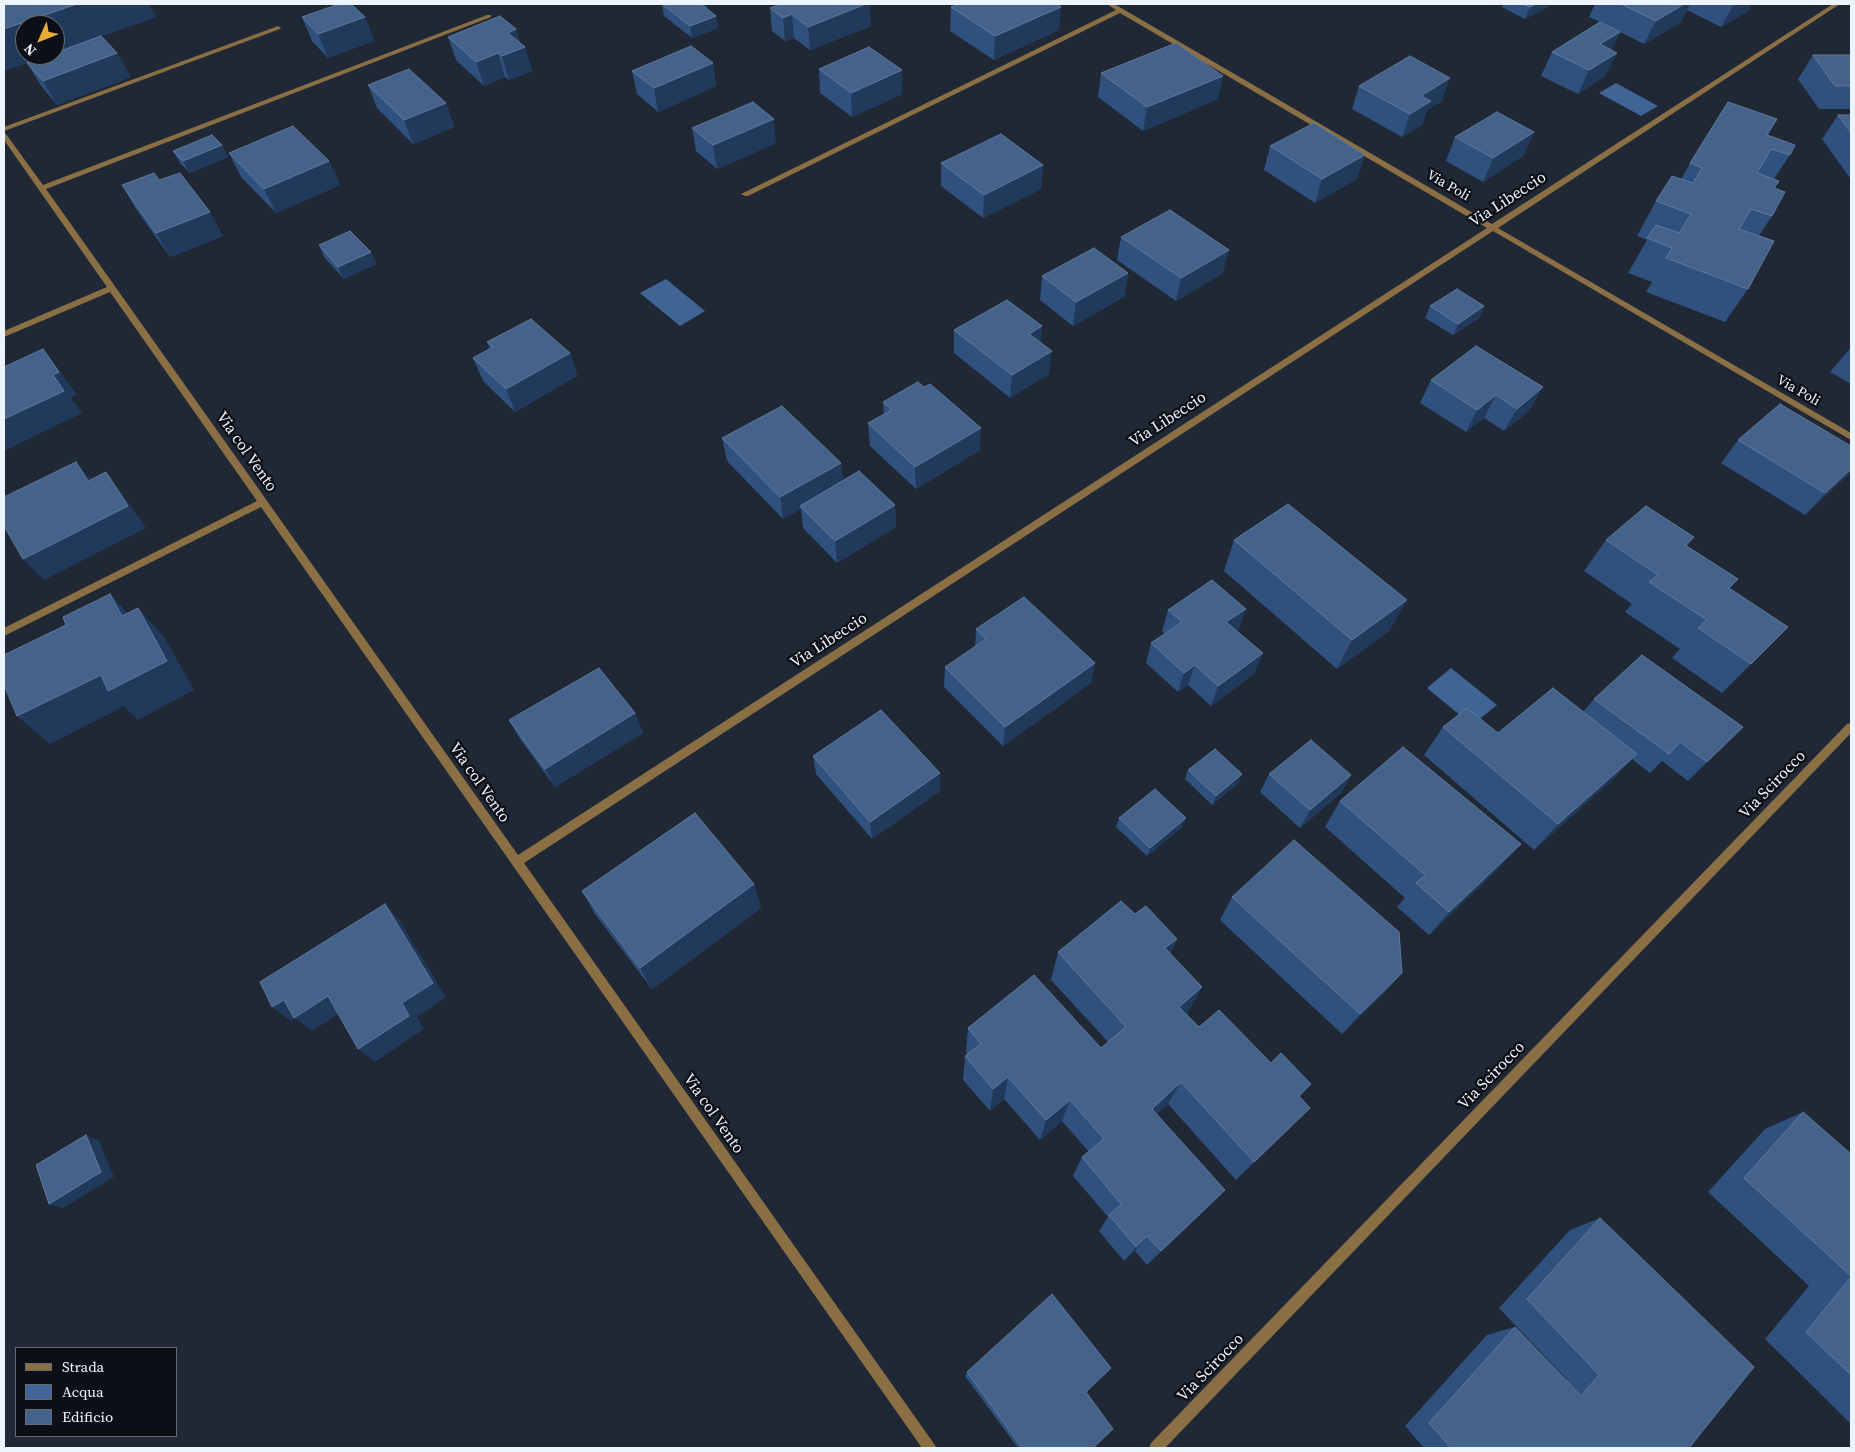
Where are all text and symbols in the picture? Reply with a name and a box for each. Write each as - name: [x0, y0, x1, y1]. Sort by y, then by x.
- north arrow: [15, 15, 65, 65]
- text: N: [19, 39, 41, 60]
- street label: Via Poli: [1423, 167, 1473, 205]
- street label: Via Libeccio: [1466, 168, 1550, 232]
- street label: Via Poli: [1773, 372, 1823, 410]
- street label: Via Libeccio: [1126, 388, 1210, 452]
- street label: Via col Vento: [211, 408, 281, 496]
- street label: Via Libeccio: [787, 609, 871, 673]
- street label: Via col Vento: [444, 739, 514, 827]
- street label: Via Scirocco: [1736, 747, 1810, 823]
- street label: Via Scirocco: [1455, 1038, 1529, 1114]
- street label: Via col Vento: [678, 1070, 748, 1158]
- street label: Via Scirocco: [1174, 1330, 1248, 1406]
- legend: [15, 1347, 178, 1437]
- text: Strada: [62, 1356, 104, 1377]
- text: Acqua: [62, 1381, 104, 1402]
- text: Edificio: [62, 1406, 113, 1427]

